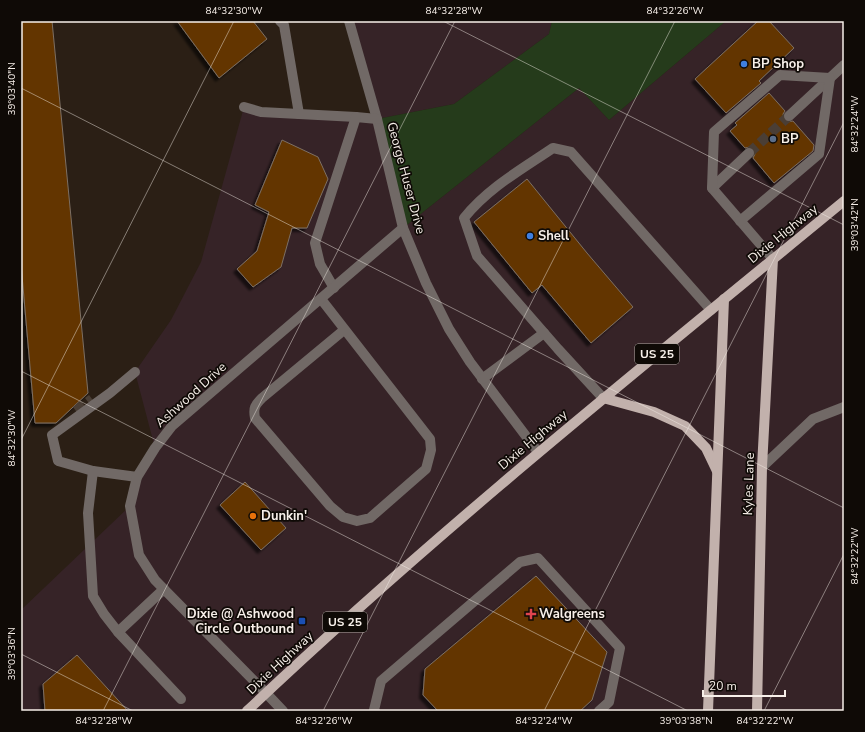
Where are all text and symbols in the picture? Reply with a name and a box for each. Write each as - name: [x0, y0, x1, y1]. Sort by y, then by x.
- text: 84°32'30"W: [206, 4, 262, 18]
- text: 84°32'28"W: [426, 4, 482, 18]
- text: 84°32'26"W: [647, 4, 703, 18]
- place label: BP Shop: [752, 55, 804, 73]
- marker: BP Shop: [739, 59, 749, 69]
- text: 39°03'40"N: [5, 62, 19, 116]
- text: 84°32'24"W: [848, 96, 862, 152]
- street label: George Huser Drive: [382, 120, 430, 236]
- place label: BP: [781, 130, 799, 148]
- marker: BP: [768, 134, 778, 144]
- text: 39°03'42"N: [848, 198, 862, 252]
- street label: Dixie Highway: [744, 200, 822, 268]
- place label: Shell: [538, 227, 570, 245]
- marker: Shell: [525, 231, 535, 241]
- road number: US 25: [635, 344, 679, 364]
- street label: Ashwood Drive: [152, 358, 231, 432]
- street label: Dixie Highway: [495, 406, 572, 474]
- text: 84°32'30"W: [5, 410, 19, 466]
- street label: Kyles Lane: [739, 452, 759, 516]
- place label: Dunkin': [261, 507, 307, 525]
- marker: Dunkin': [248, 511, 258, 521]
- text: 84°32'22"W: [848, 528, 862, 584]
- place label: Dixie @ Ashwood Circle Outbound: [187, 605, 294, 638]
- place label: Walgreens: [539, 605, 605, 623]
- marker: Walgreens: [526, 609, 536, 619]
- road number: US 25: [323, 612, 367, 632]
- marker: Dixie @ Ashwood Circle Outbound: [297, 616, 307, 626]
- text: 39°03'36"N: [5, 627, 19, 681]
- street label: Dixie Highway: [243, 627, 317, 699]
- scale bar: [703, 672, 785, 698]
- text: 20 m: [709, 678, 737, 694]
- text: 84°32'28"W: [76, 714, 132, 728]
- text: 84°32'26"W: [296, 714, 352, 728]
- text: 84°32'24"W: [516, 714, 572, 728]
- text: 39°03'38"N: [659, 714, 713, 728]
- text: 84°32'22"W: [737, 714, 793, 728]

